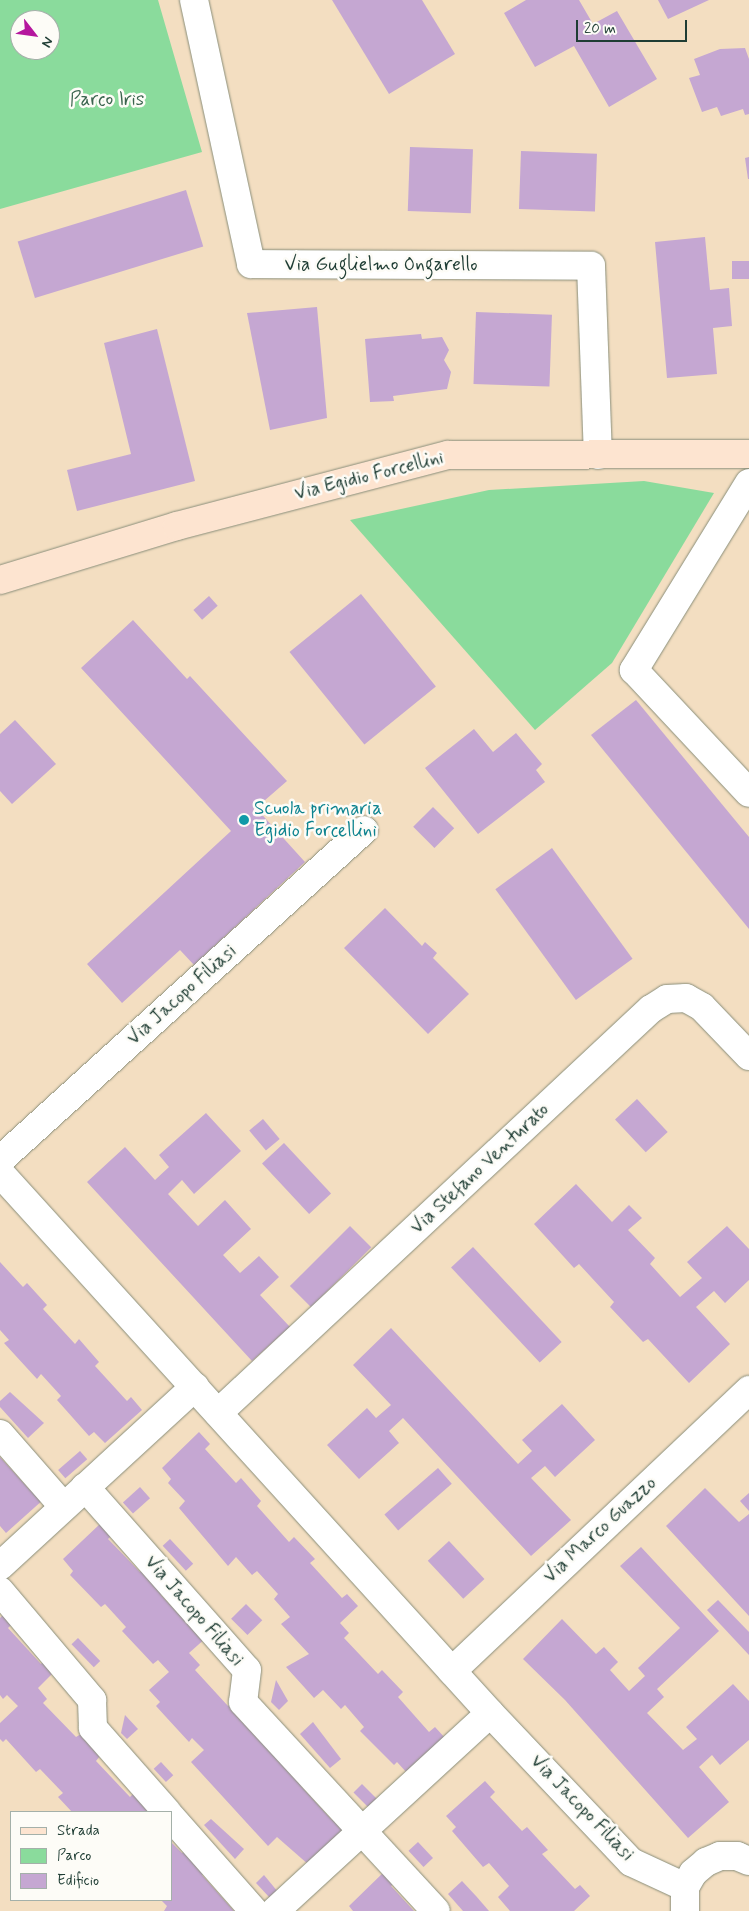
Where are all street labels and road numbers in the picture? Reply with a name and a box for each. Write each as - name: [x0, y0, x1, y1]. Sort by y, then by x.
- street label: Via Guglielmo Ongarello: [285, 254, 477, 276]
- street label: Via Egidio Forcellini: [292, 446, 446, 506]
- street label: Via Jacopo Filiasi: [123, 941, 241, 1049]
- street label: Via Stefano Venturato: [407, 1100, 553, 1238]
- street label: Via Marco Guazzo: [540, 1473, 660, 1587]
- street label: Via Jacopo Filiasi: [140, 1552, 248, 1670]
- street label: Via Jacopo Filiasi: [526, 1751, 638, 1865]

